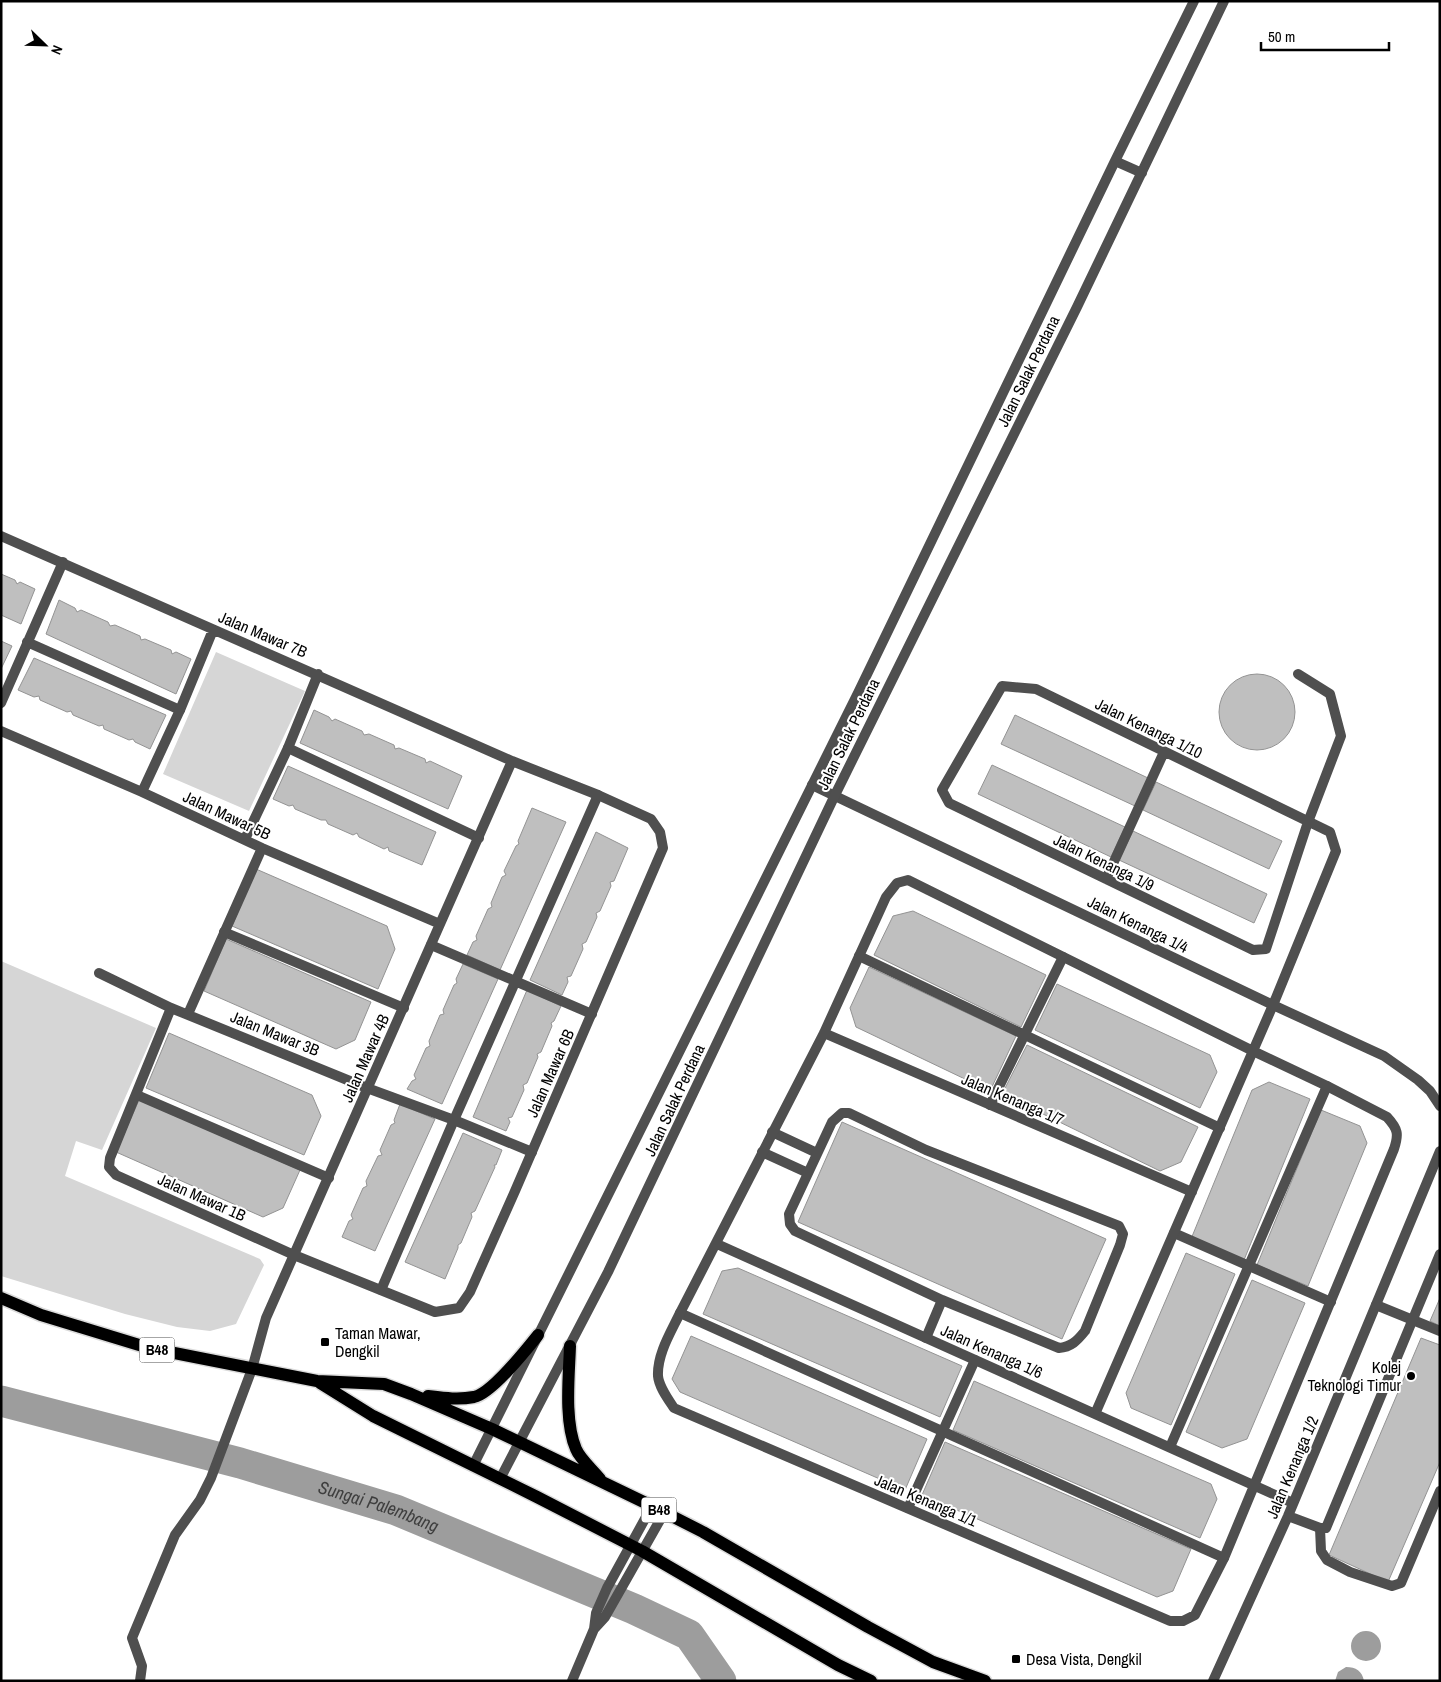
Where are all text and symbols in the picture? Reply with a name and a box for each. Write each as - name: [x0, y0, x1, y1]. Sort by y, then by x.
- north arrow: [20, 20, 70, 70]
- scale bar: [1261, 20, 1388, 52]
- text: 50 m: [1268, 26, 1295, 47]
- text: N: [47, 43, 67, 57]
- street label: Jalan Salak Perdana: [992, 311, 1065, 430]
- street label: Jalan Mawar 7B: [215, 605, 311, 663]
- street label: Jalan Salak Perdana: [812, 674, 885, 793]
- street label: Jalan Kenanga 1/10: [1092, 693, 1206, 763]
- street label: Jalan Mawar 5B: [180, 785, 274, 845]
- street label: Jalan Kenanga 1/9: [1050, 828, 1158, 896]
- street label: Jalan Kenanga 1/4: [1084, 890, 1192, 958]
- street label: Jalan Mawar 3B: [227, 1005, 323, 1061]
- street label: Jalan Mawar 4B: [336, 1010, 394, 1105]
- street label: Jalan Mawar 6B: [521, 1025, 579, 1120]
- street label: Jalan Salak Perdana: [638, 1040, 710, 1160]
- street label: Jalan Kenanga 1/7: [958, 1067, 1068, 1131]
- street label: Jalan Mawar 1B: [155, 1168, 250, 1226]
- street label: Jalan Kenanga 1/6: [938, 1319, 1046, 1383]
- place label: Taman Mawar, Dengkil: [335, 1322, 421, 1362]
- marker: Taman Mawar, Dengkil: [319, 1336, 331, 1348]
- road number: B48: [140, 1338, 174, 1362]
- place label: Kolej Teknologi Timur: [1307, 1356, 1402, 1396]
- marker: Kolej Teknologi Timur: [1405, 1370, 1417, 1382]
- street label: Jalan Kenanga 1/2: [1260, 1412, 1324, 1522]
- street label: Jalan Kenanga 1/1: [871, 1468, 981, 1532]
- water label: Sungai Palembang: [315, 1474, 443, 1538]
- road number: B48: [642, 1498, 676, 1522]
- place label: Desa Vista, Dengkil: [1026, 1648, 1142, 1670]
- marker: Desa Vista, Dengkil: [1010, 1653, 1022, 1665]

